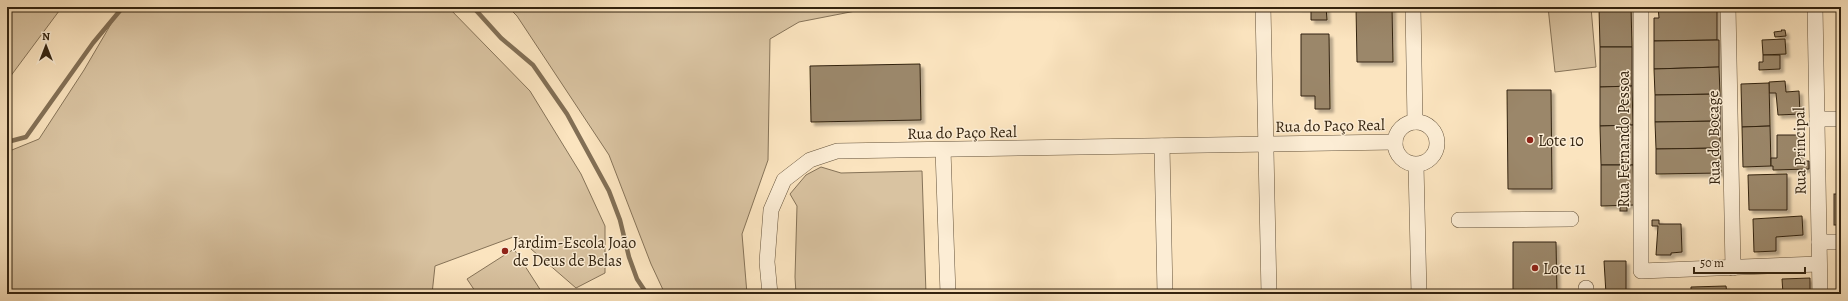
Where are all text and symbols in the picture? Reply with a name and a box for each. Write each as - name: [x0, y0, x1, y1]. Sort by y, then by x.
- north arrow: [26, 26, 66, 66]
- text: N: [42, 29, 50, 44]
- street label: Rua Fernando Pessoa: [1613, 70, 1635, 208]
- street label: Rua do Bocage: [1702, 90, 1726, 186]
- street label: Rua Principal: [1788, 107, 1812, 195]
- street label: Rua do Paço Real: [1275, 114, 1385, 138]
- street label: Rua do Paço Real: [907, 121, 1017, 145]
- place label: Lote 10: [1538, 130, 1584, 152]
- marker: Lote 10: [1525, 135, 1535, 145]
- place label: Jardim-Escola João de Deus de Belas: [513, 232, 636, 272]
- marker: Jardim-Escola João de Deus de Belas: [500, 246, 510, 256]
- scale bar: [1694, 249, 1805, 275]
- text: 50 m: [1700, 255, 1724, 271]
- place label: Lote 11: [1543, 258, 1586, 280]
- marker: Lote 11: [1530, 263, 1540, 273]

